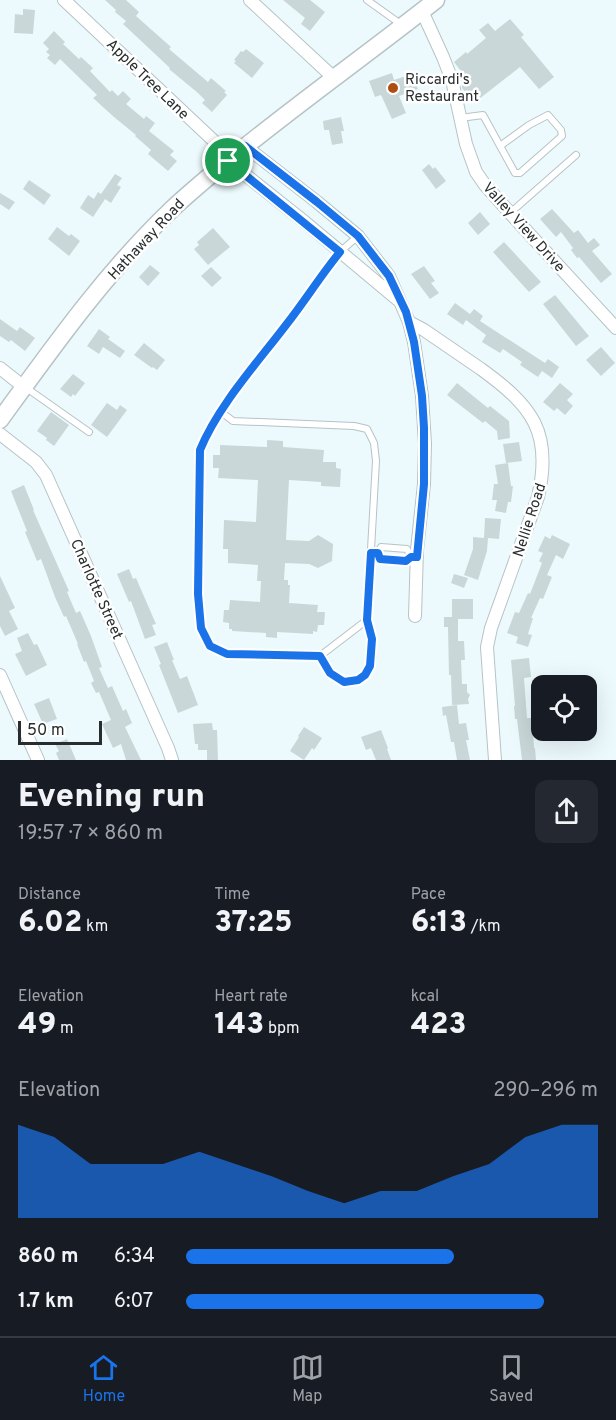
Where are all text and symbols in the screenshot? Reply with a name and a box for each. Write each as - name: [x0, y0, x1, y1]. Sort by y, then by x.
- street label: Apple Tree Lane: [102, 36, 192, 124]
- place label: Riccardi's Restaurant: [405, 71, 479, 107]
- marker: Riccardi's Restaurant: [386, 81, 400, 95]
- pin: [202, 135, 253, 186]
- icon: arrive: [211, 144, 244, 177]
- street label: Valley View Drive: [478, 179, 568, 277]
- street label: Hathaway Road: [105, 196, 189, 285]
- street label: Nellie Road: [510, 481, 551, 560]
- street label: Charlotte Street: [65, 536, 126, 643]
- map controls: [531, 675, 597, 741]
- button: locate: [531, 675, 597, 741]
- scale bar: [18, 718, 102, 746]
- text: 50 m: [27, 721, 65, 741]
- text: Evening run: [18, 777, 205, 819]
- button: share: [535, 780, 598, 843]
- text: 19:57 · 7 × 860 m: [18, 821, 163, 847]
- text: Distance: [18, 885, 81, 905]
- text: Time: [214, 885, 250, 905]
- text: Pace: [411, 885, 446, 905]
- text: 6.02: [18, 905, 82, 942]
- text: 37:25: [214, 905, 293, 942]
- text: 6:13: [411, 905, 467, 942]
- text: km: [82, 917, 108, 937]
- text: /km: [467, 917, 501, 937]
- text: Elevation: [18, 987, 84, 1007]
- text: Heart rate: [214, 987, 288, 1007]
- text: kcal: [411, 987, 439, 1007]
- text: 49: [18, 1007, 56, 1044]
- text: 143: [214, 1007, 264, 1044]
- text: 423: [411, 1007, 466, 1044]
- text: m: [56, 1019, 74, 1039]
- text: bpm: [264, 1019, 300, 1039]
- text: Elevation: [18, 1078, 100, 1104]
- text: 290–296 m: [493, 1078, 598, 1104]
- text: 860 m: [18, 1244, 79, 1270]
- text: 6:34: [114, 1244, 155, 1270]
- text: 1.7 km: [18, 1289, 74, 1315]
- text: 6:07: [114, 1289, 153, 1315]
- tab: Home: [83, 1351, 125, 1407]
- tab: Map: [291, 1351, 324, 1407]
- tab: Saved: [489, 1351, 533, 1407]

